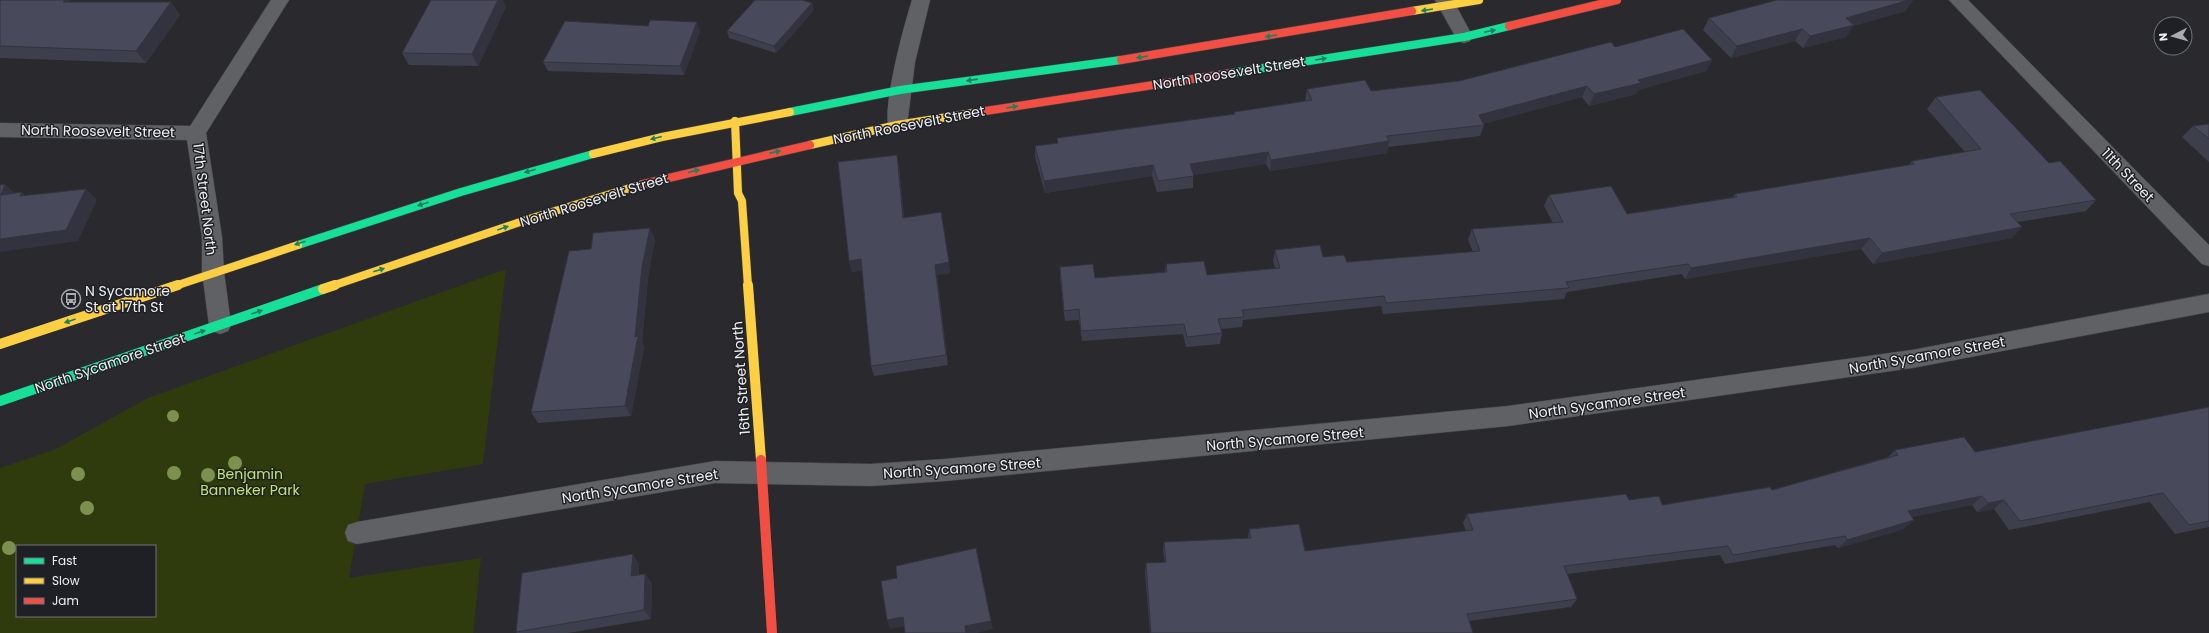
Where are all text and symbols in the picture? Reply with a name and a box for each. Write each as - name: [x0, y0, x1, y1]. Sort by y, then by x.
- one-way arrow: [1421, 7, 1433, 13]
- north arrow: [2153, 16, 2193, 56]
- one-way arrow: [1484, 27, 1497, 33]
- text: N: [2155, 32, 2171, 42]
- one-way arrow: [1265, 33, 1277, 39]
- street label: North Roosevelt Street: [1151, 51, 1307, 95]
- one-way arrow: [1136, 54, 1149, 60]
- one-way arrow: [1315, 56, 1327, 62]
- one-way arrow: [966, 77, 978, 84]
- street label: North Roosevelt Street: [831, 100, 987, 150]
- one-way arrow: [1006, 104, 1019, 110]
- street label: North Roosevelt Street: [21, 120, 175, 142]
- one-way arrow: [650, 135, 662, 141]
- street label: 17th Street North: [188, 142, 222, 256]
- street label: 11th Street: [2097, 144, 2159, 206]
- one-way arrow: [769, 149, 781, 155]
- street label: North Roosevelt Street: [517, 168, 671, 232]
- one-way arrow: [524, 168, 536, 174]
- one-way arrow: [688, 168, 700, 174]
- one-way arrow: [417, 201, 429, 207]
- one-way arrow: [497, 225, 509, 231]
- one-way arrow: [293, 240, 305, 246]
- one-way arrow: [374, 267, 386, 273]
- place label: N Sycamore St at 17th St: [85, 281, 170, 317]
- bus stop icon: N Sycamore St at 17th St: [60, 288, 82, 310]
- one-way arrow: [251, 309, 263, 315]
- one-way arrow: [64, 318, 76, 324]
- street label: 16th Street North: [727, 320, 755, 436]
- street label: North Sycamore Street: [32, 328, 188, 398]
- one-way arrow: [195, 328, 207, 334]
- street label: North Sycamore Street: [1848, 331, 2006, 379]
- street label: North Sycamore Street: [1527, 382, 1687, 424]
- street label: North Sycamore Street: [1205, 422, 1365, 456]
- street label: North Sycamore Street: [883, 453, 1041, 483]
- park label: Benjamin Banneker Park: [200, 464, 301, 500]
- street label: North Sycamore Street: [560, 464, 720, 508]
- legend: [16, 545, 156, 617]
- text: Fast: [52, 552, 77, 569]
- text: Slow: [52, 572, 80, 589]
- text: Jam: [52, 592, 79, 609]

